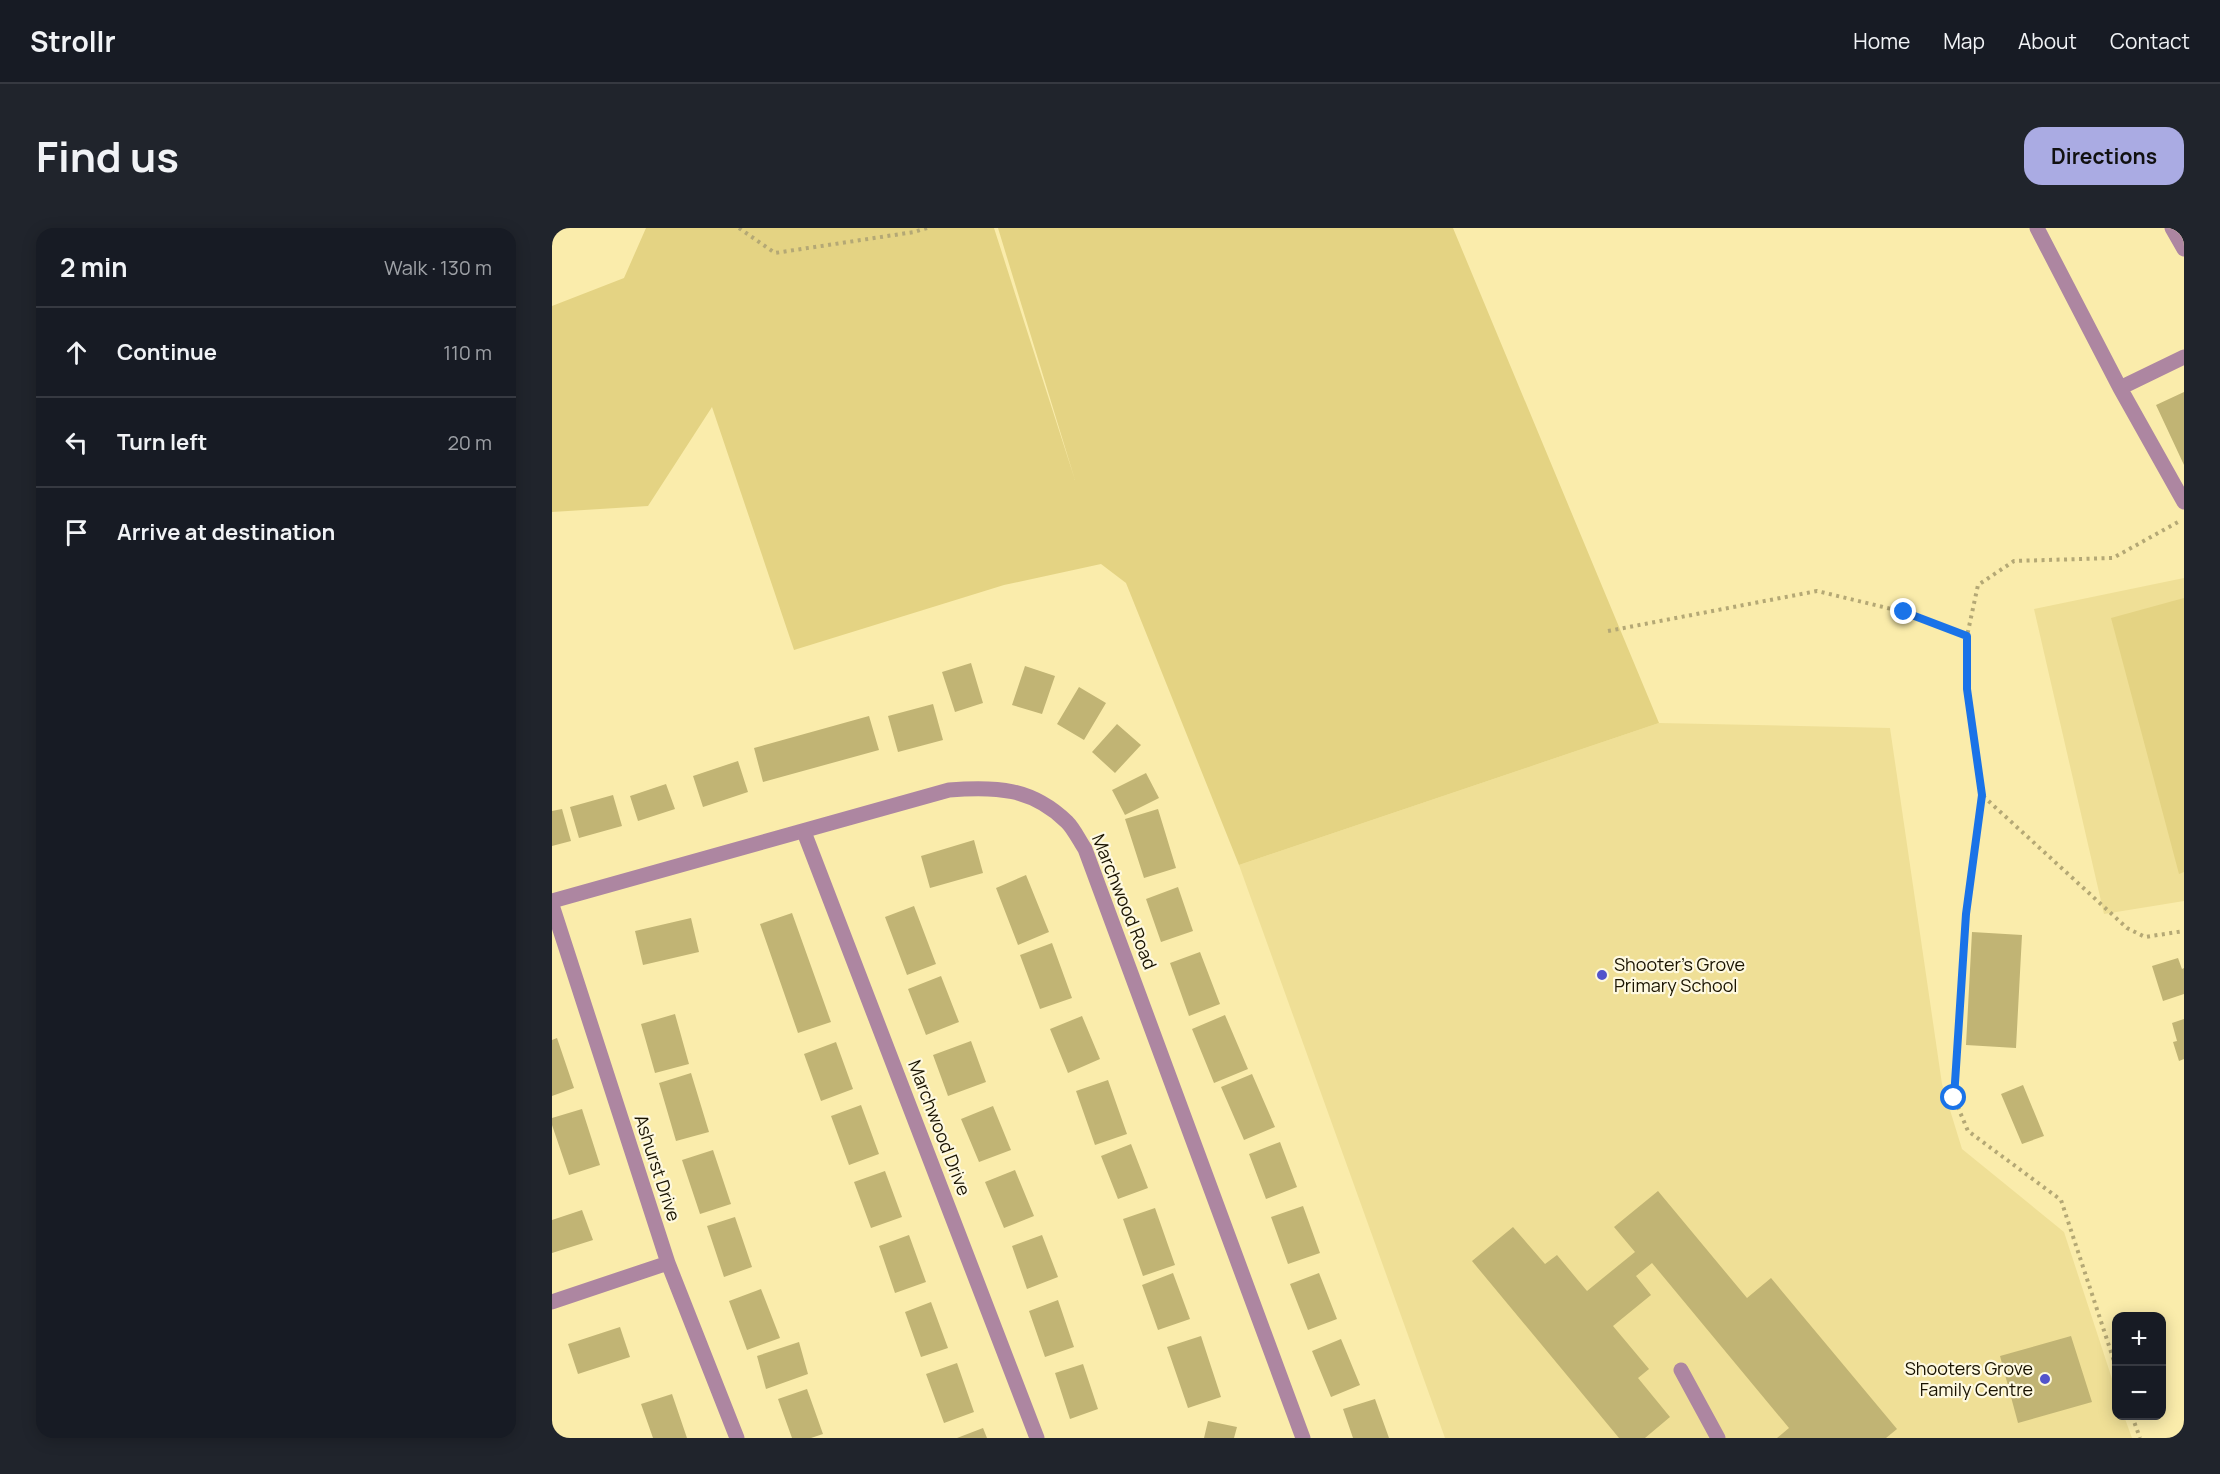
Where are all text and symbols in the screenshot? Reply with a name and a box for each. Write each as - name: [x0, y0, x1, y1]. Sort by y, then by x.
- text: Strollr: [30, 22, 116, 60]
- text: Home: [1853, 27, 1910, 55]
- text: Map: [1943, 27, 1985, 55]
- text: About: [2018, 27, 2077, 55]
- text: Contact: [2110, 27, 2190, 55]
- text: Find us: [36, 127, 179, 185]
- button: Directions: [2024, 127, 2184, 185]
- text: 2 min: [60, 249, 128, 285]
- text: Walk · 130 m: [384, 254, 492, 281]
- icon: ahead: [60, 336, 93, 369]
- text: Continue: [117, 337, 217, 367]
- text: 110 m: [443, 339, 492, 366]
- icon: left: [60, 426, 93, 459]
- text: Turn left: [117, 427, 207, 457]
- text: 20 m: [447, 429, 492, 456]
- icon: arrive: [60, 516, 93, 549]
- text: Arrive at destination: [117, 517, 335, 547]
- route end: [1890, 598, 1916, 624]
- street label: Marchwood Road: [1087, 830, 1163, 973]
- place label: Shooter's Grove Primary School: [1614, 952, 1745, 997]
- marker: Shooter's Grove Primary School: [1595, 968, 1609, 982]
- street label: Marchwood Drive: [903, 1056, 977, 1199]
- route start: [1940, 1084, 1966, 1110]
- street label: Ashurst Drive: [629, 1111, 686, 1224]
- map controls: [2112, 1312, 2166, 1420]
- button: +: [2112, 1312, 2166, 1366]
- place label: Shooters Grove Family Centre: [1905, 1356, 2033, 1401]
- button: −: [2112, 1366, 2166, 1420]
- marker: Shooters Grove Family Centre: [2038, 1372, 2052, 1386]

